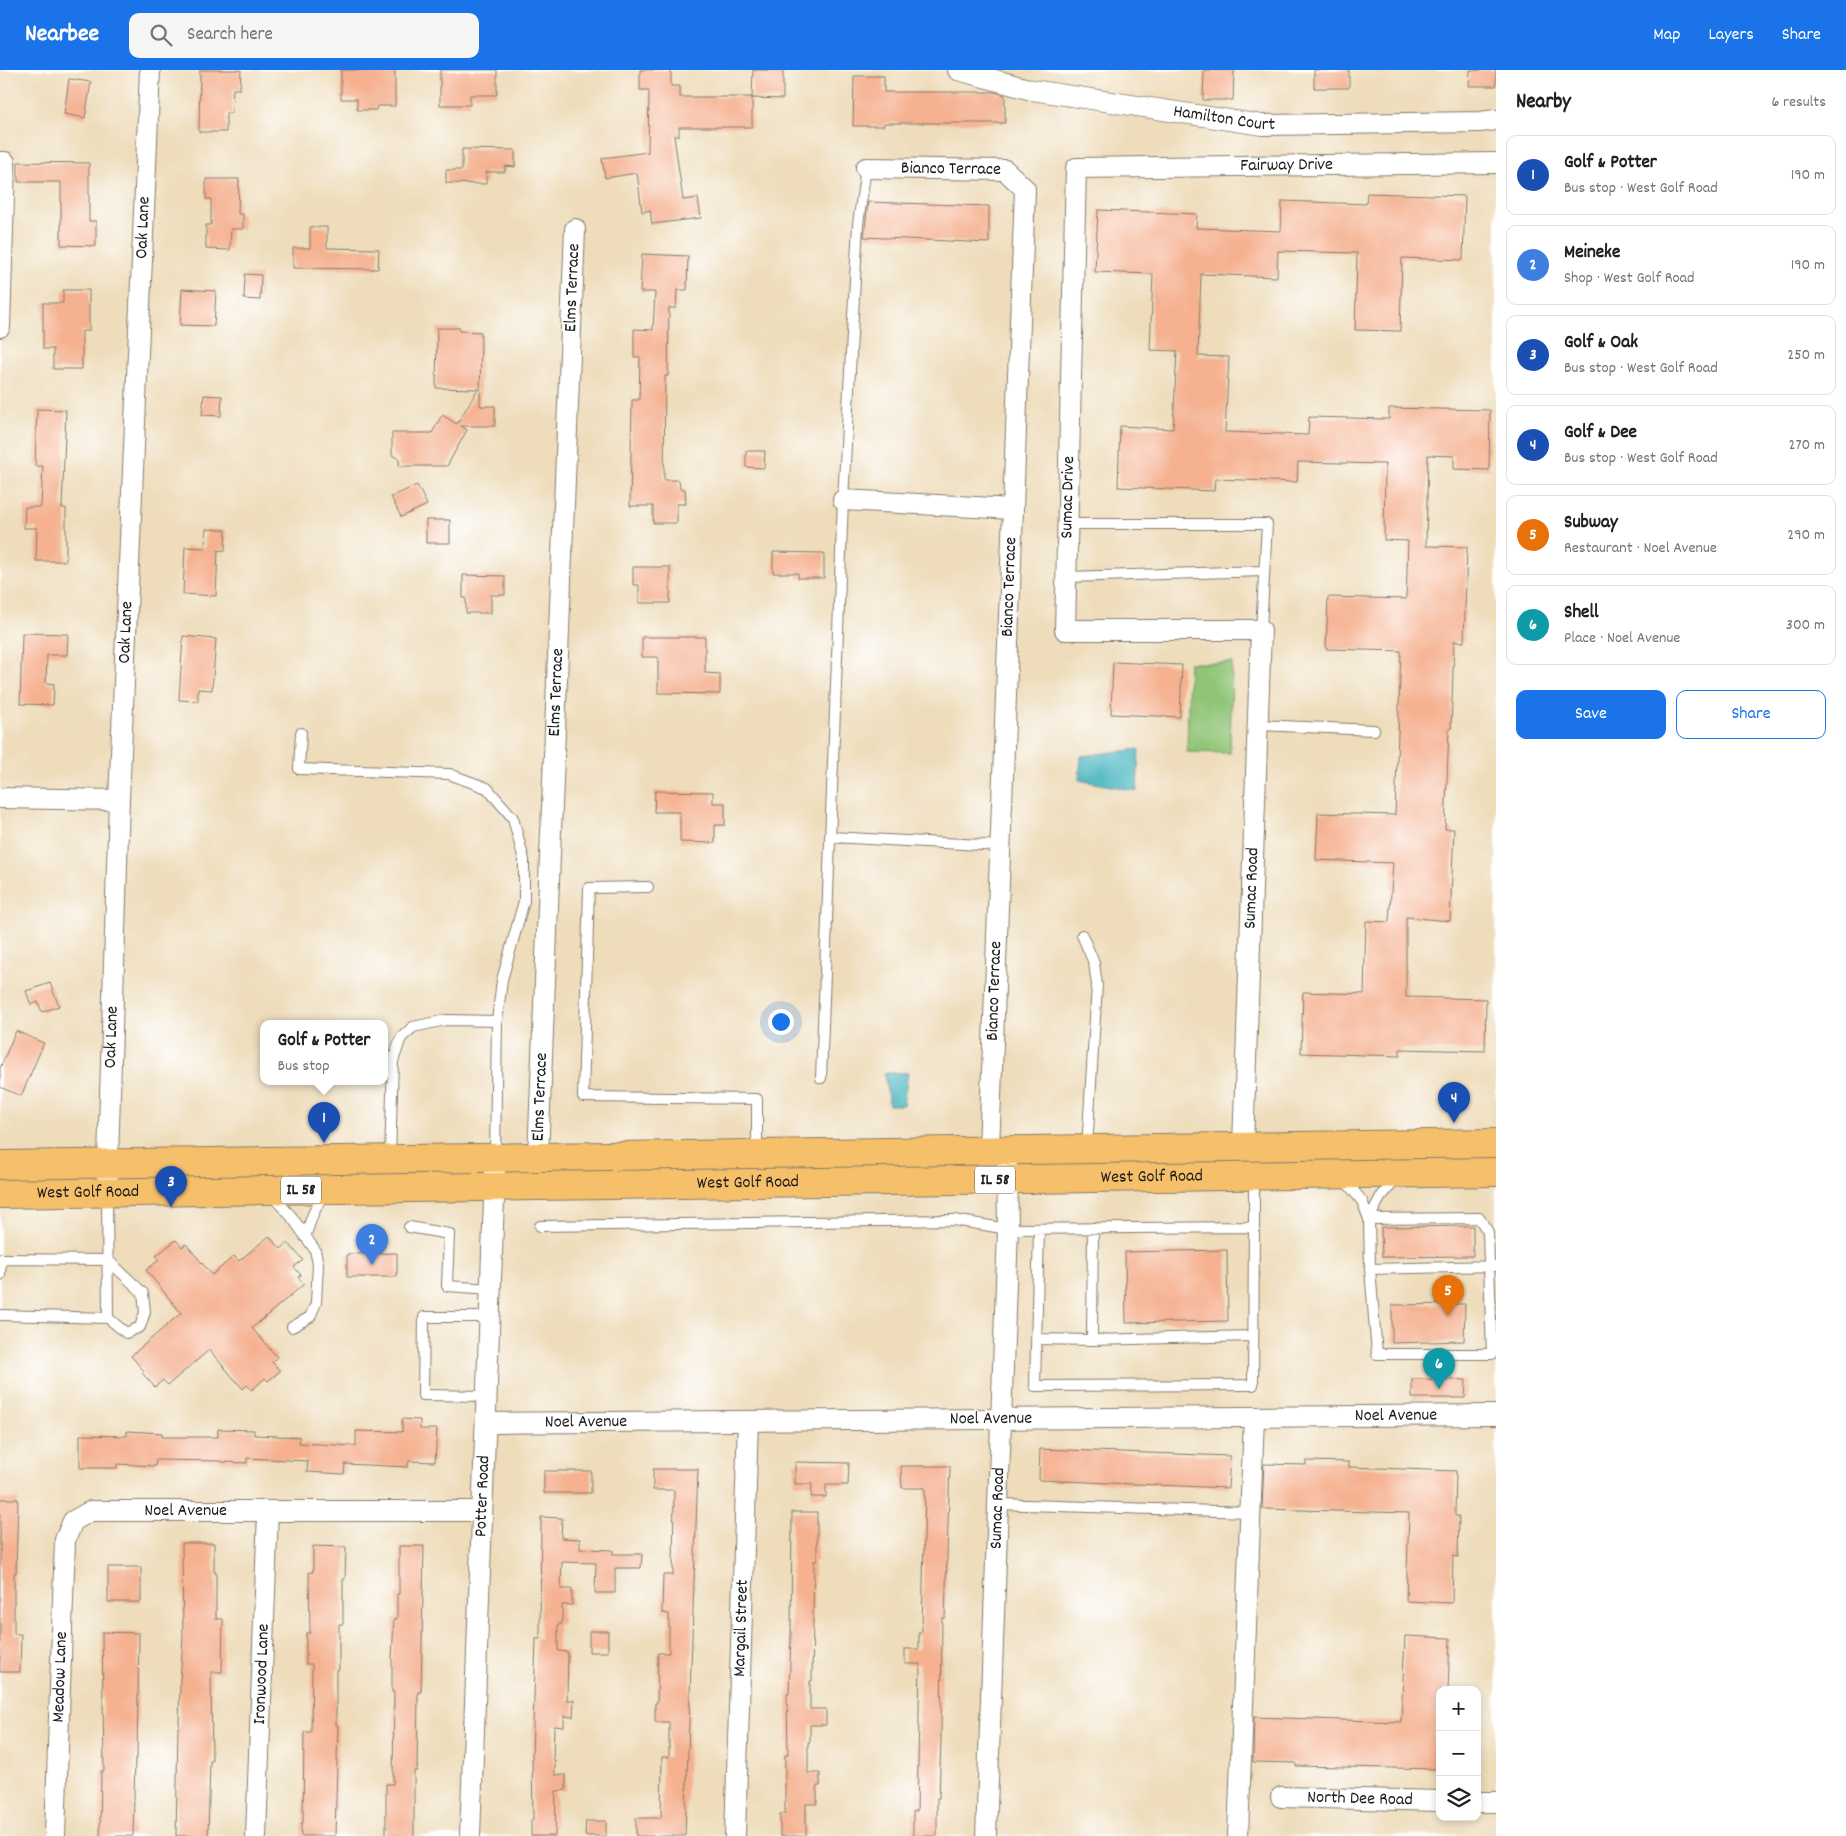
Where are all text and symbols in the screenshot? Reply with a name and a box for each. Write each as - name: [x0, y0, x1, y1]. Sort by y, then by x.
- search box: [129, 13, 479, 58]
- text: Nearbee: [25, 18, 99, 52]
- icon: search: [147, 21, 175, 49]
- text: Search here: [187, 22, 273, 49]
- text: Map: [1653, 23, 1680, 48]
- text: Layers: [1708, 23, 1754, 48]
- text: Share: [1782, 23, 1821, 48]
- text: Nearby: [1516, 88, 1571, 118]
- text: 6 results: [1771, 91, 1826, 114]
- street label: Hamilton Court: [1171, 99, 1276, 138]
- text: Golf & Potter: [1564, 150, 1657, 177]
- street label: Fairway Drive: [1240, 152, 1333, 179]
- street label: Bianco Terrace: [901, 156, 1001, 182]
- text: 1: [1531, 164, 1535, 187]
- text: 190 m: [1791, 164, 1825, 187]
- text: Bus stop · West Golf Road: [1564, 177, 1718, 200]
- street label: Oak Lane: [129, 196, 157, 259]
- text: Meineke: [1564, 240, 1620, 267]
- street label: Elms Terrace: [558, 243, 587, 332]
- text: 2: [1530, 254, 1537, 277]
- text: 190 m: [1791, 254, 1825, 277]
- text: Shop · West Golf Road: [1564, 267, 1695, 290]
- text: Golf & Oak: [1564, 330, 1638, 357]
- text: 3: [1529, 344, 1537, 367]
- text: 250 m: [1787, 344, 1825, 367]
- text: Bus stop · West Golf Road: [1564, 357, 1718, 380]
- text: Golf & Dee: [1564, 420, 1637, 447]
- text: 4: [1530, 434, 1536, 457]
- text: 270 m: [1789, 434, 1825, 457]
- text: Bus stop · West Golf Road: [1564, 447, 1718, 470]
- street label: Sumac Drive: [1055, 456, 1082, 539]
- text: Subway: [1564, 510, 1618, 537]
- text: 5: [1529, 524, 1537, 547]
- text: 290 m: [1787, 524, 1825, 547]
- street label: Bianco Terrace: [996, 537, 1024, 637]
- text: Restaurant · Noel Avenue: [1564, 537, 1717, 560]
- text: Shell: [1564, 600, 1599, 627]
- street label: Oak Lane: [112, 601, 140, 664]
- text: 6: [1529, 614, 1537, 637]
- text: 300 m: [1786, 614, 1825, 637]
- text: Place · Noel Avenue: [1564, 627, 1680, 650]
- street label: Elms Terrace: [542, 647, 571, 737]
- button: Save: [1516, 690, 1666, 739]
- button: Share: [1676, 690, 1826, 739]
- street label: Sumac Road: [1238, 847, 1266, 929]
- street label: Bianco Terrace: [981, 941, 1009, 1041]
- street label: Oak Lane: [98, 1005, 125, 1069]
- your location: [768, 1009, 794, 1035]
- popup: [260, 1020, 388, 1085]
- text: Golf & Potter: [278, 1028, 370, 1055]
- street label: Elms Terrace: [526, 1052, 555, 1142]
- text: Bus stop: [278, 1055, 330, 1078]
- pin: 4: [1438, 1082, 1470, 1123]
- pin: 1: [308, 1102, 340, 1143]
- street label: West Golf Road: [1101, 1164, 1203, 1190]
- pin: 3: [155, 1166, 187, 1207]
- road number: IL 58: [975, 1166, 1015, 1194]
- street label: West Golf Road: [697, 1170, 799, 1196]
- road number: IL 58: [281, 1176, 321, 1204]
- street label: West Golf Road: [37, 1179, 139, 1206]
- pin: 2: [356, 1224, 388, 1265]
- pin: 5: [1432, 1275, 1464, 1316]
- pin: 6: [1423, 1348, 1455, 1389]
- street label: Noel Avenue: [1355, 1403, 1437, 1429]
- street label: Noel Avenue: [950, 1406, 1032, 1432]
- street label: Noel Avenue: [545, 1409, 627, 1435]
- street label: Potter Road: [469, 1455, 497, 1538]
- street label: Sumac Road: [984, 1467, 1012, 1549]
- street label: Noel Avenue: [144, 1499, 227, 1524]
- street label: Margail Street: [727, 1579, 756, 1677]
- street label: Ironwood Lane: [248, 1623, 276, 1725]
- street label: Meadow Lane: [46, 1631, 74, 1723]
- map controls: [1436, 1686, 1481, 1821]
- button: +: [1436, 1686, 1481, 1731]
- button: −: [1436, 1731, 1481, 1776]
- button: layers: [1436, 1776, 1481, 1821]
- street label: North Dee Road: [1307, 1785, 1413, 1813]

